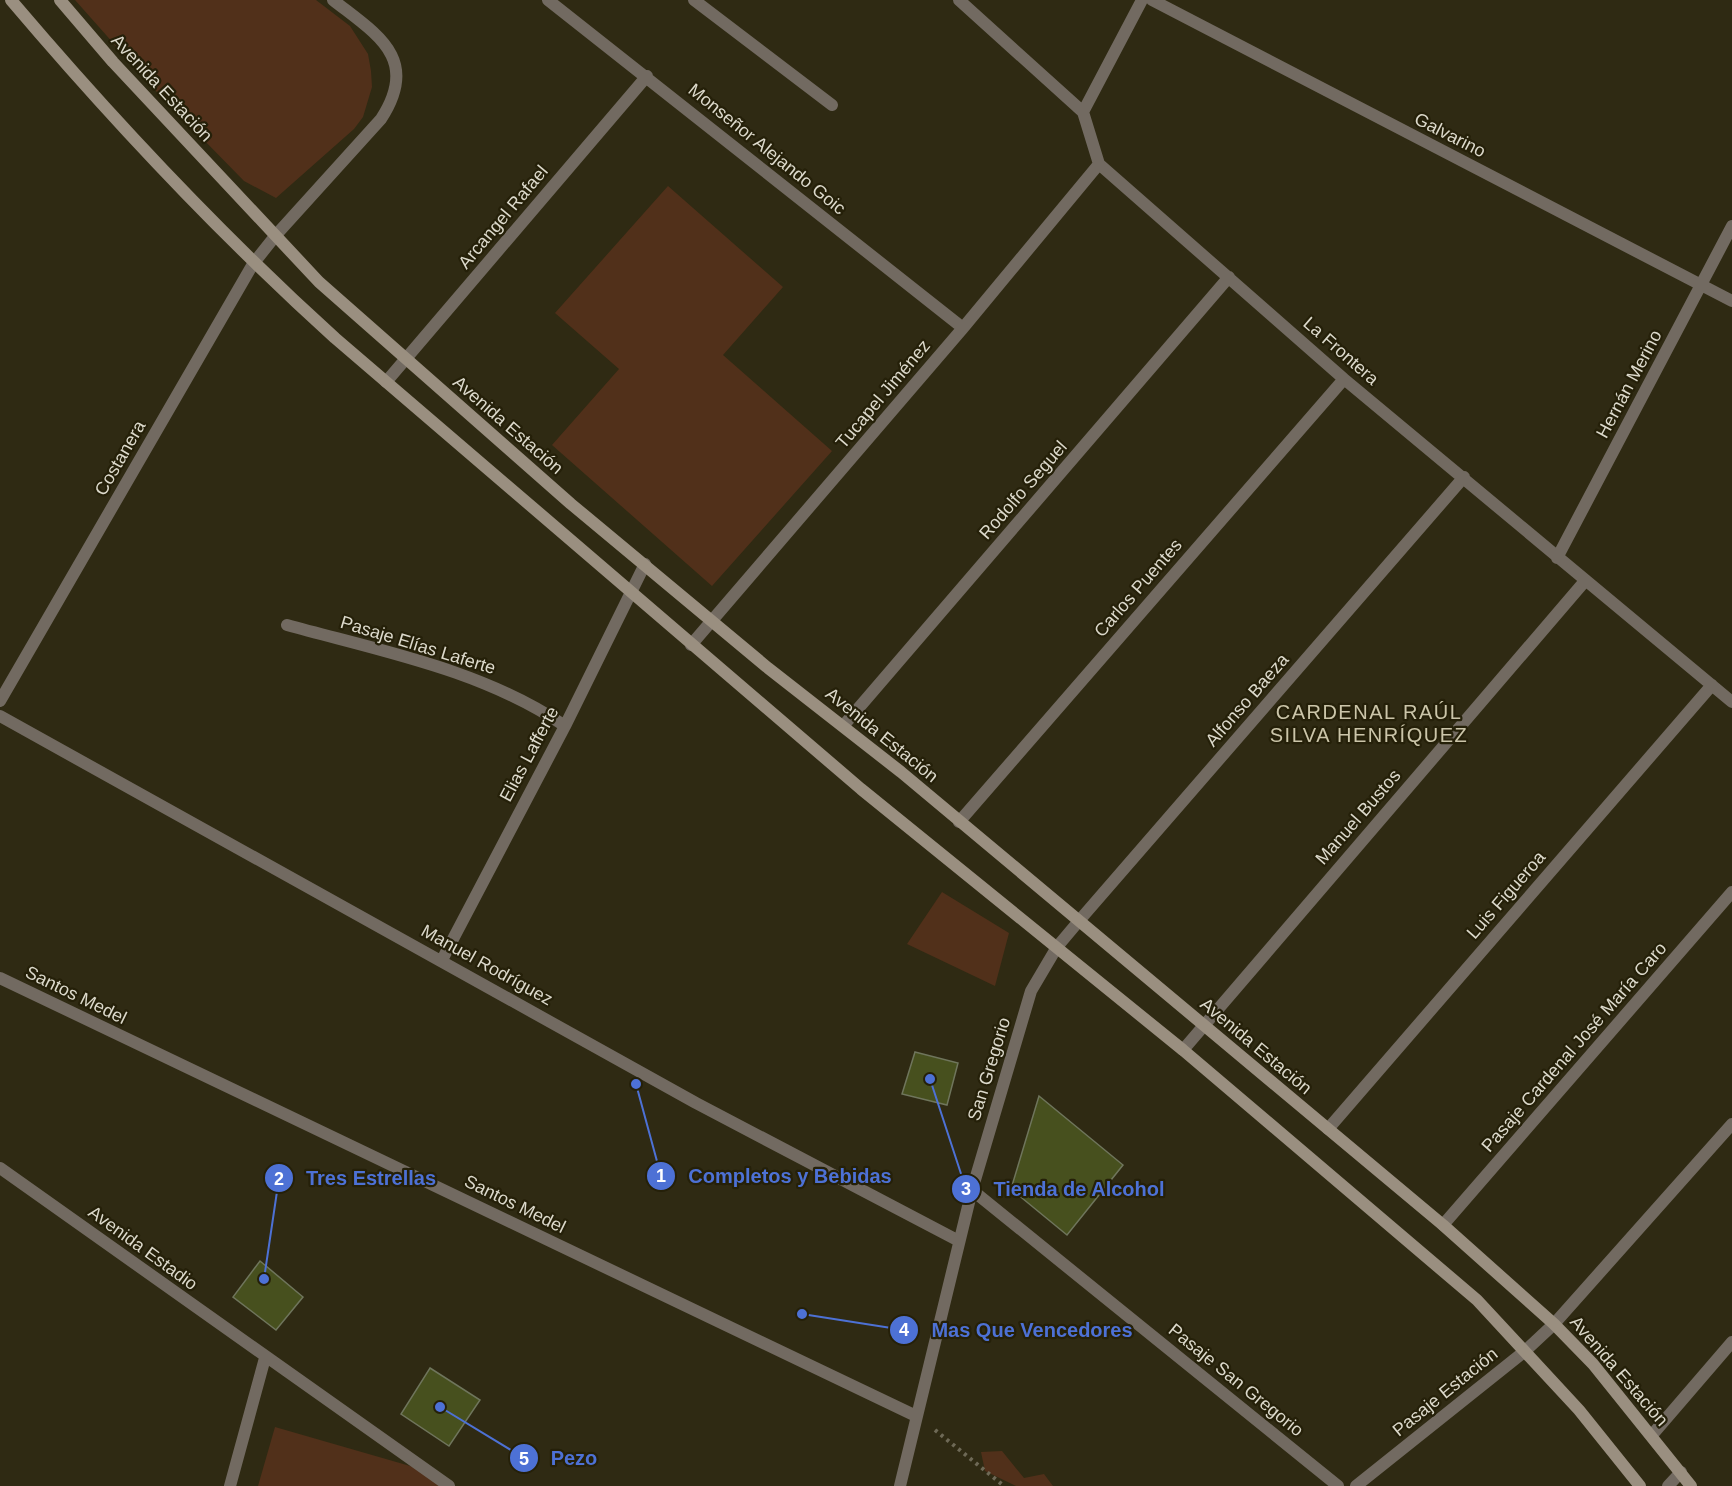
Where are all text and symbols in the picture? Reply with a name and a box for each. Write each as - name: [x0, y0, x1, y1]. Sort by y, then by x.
- street label: Avenida Estación: [107, 30, 217, 146]
- street label: Monseñor Alejando Goic: [684, 80, 850, 218]
- street label: Galvarino: [1411, 109, 1489, 161]
- street label: Arcangel Rafael: [454, 162, 552, 272]
- street label: La Frontera: [1299, 313, 1383, 390]
- street label: Hernán Merino: [1592, 327, 1666, 441]
- street label: Tucapel Jiménez: [832, 336, 934, 452]
- street label: Avenida Estación: [449, 372, 567, 478]
- street label: Costanera: [91, 416, 150, 499]
- street label: Rodolfo Seguel: [975, 437, 1071, 543]
- street label: Carlos Puentes: [1090, 535, 1186, 641]
- street label: Pasaje Elías Laferte: [338, 612, 498, 678]
- street label: Alfonso Baeza: [1201, 649, 1293, 750]
- street label: Avenida Estación: [822, 684, 942, 786]
- district label: CARDENAL RAÚL SILVA HENRÍQUEZ: [1270, 701, 1468, 746]
- street label: Elias Lafferte: [496, 703, 562, 805]
- street label: Manuel Bustos: [1311, 766, 1405, 868]
- street label: Luis Figueroa: [1463, 847, 1550, 943]
- street label: Manuel Rodríguez: [418, 921, 556, 1009]
- street label: Pasaje Cardenal José María Caro: [1478, 938, 1670, 1156]
- street label: Santos Medel: [22, 962, 130, 1028]
- street label: Avenida Estación: [1196, 994, 1316, 1098]
- street label: San Gregorio: [964, 1015, 1014, 1123]
- callout: Completos y Bebidas: [646, 1157, 903, 1195]
- callout: Tres Estrellas: [264, 1159, 448, 1197]
- text: Completos y Bebidas: [688, 1165, 892, 1187]
- text: 1: [656, 1166, 666, 1186]
- text: Tres Estrellas: [306, 1167, 436, 1189]
- text: 2: [274, 1169, 284, 1189]
- callout: Tienda de Alcohol: [951, 1170, 1177, 1208]
- street label: Santos Medel: [461, 1171, 569, 1237]
- text: Tienda de Alcohol: [993, 1178, 1165, 1200]
- text: 3: [961, 1179, 971, 1199]
- street label: Avenida Estadio: [85, 1202, 201, 1294]
- callout: Mas Que Vencedores: [889, 1311, 1144, 1349]
- street label: Avenida Estación: [1566, 1312, 1672, 1430]
- text: Mas Que Vencedores: [931, 1319, 1133, 1341]
- text: 4: [899, 1320, 909, 1340]
- street label: Pasaje San Gregorio: [1165, 1320, 1307, 1440]
- street label: Pasaje Estación: [1389, 1344, 1501, 1440]
- callout: Pezo: [509, 1439, 609, 1477]
- text: Pezo: [551, 1447, 597, 1469]
- text: 5: [519, 1449, 529, 1469]

